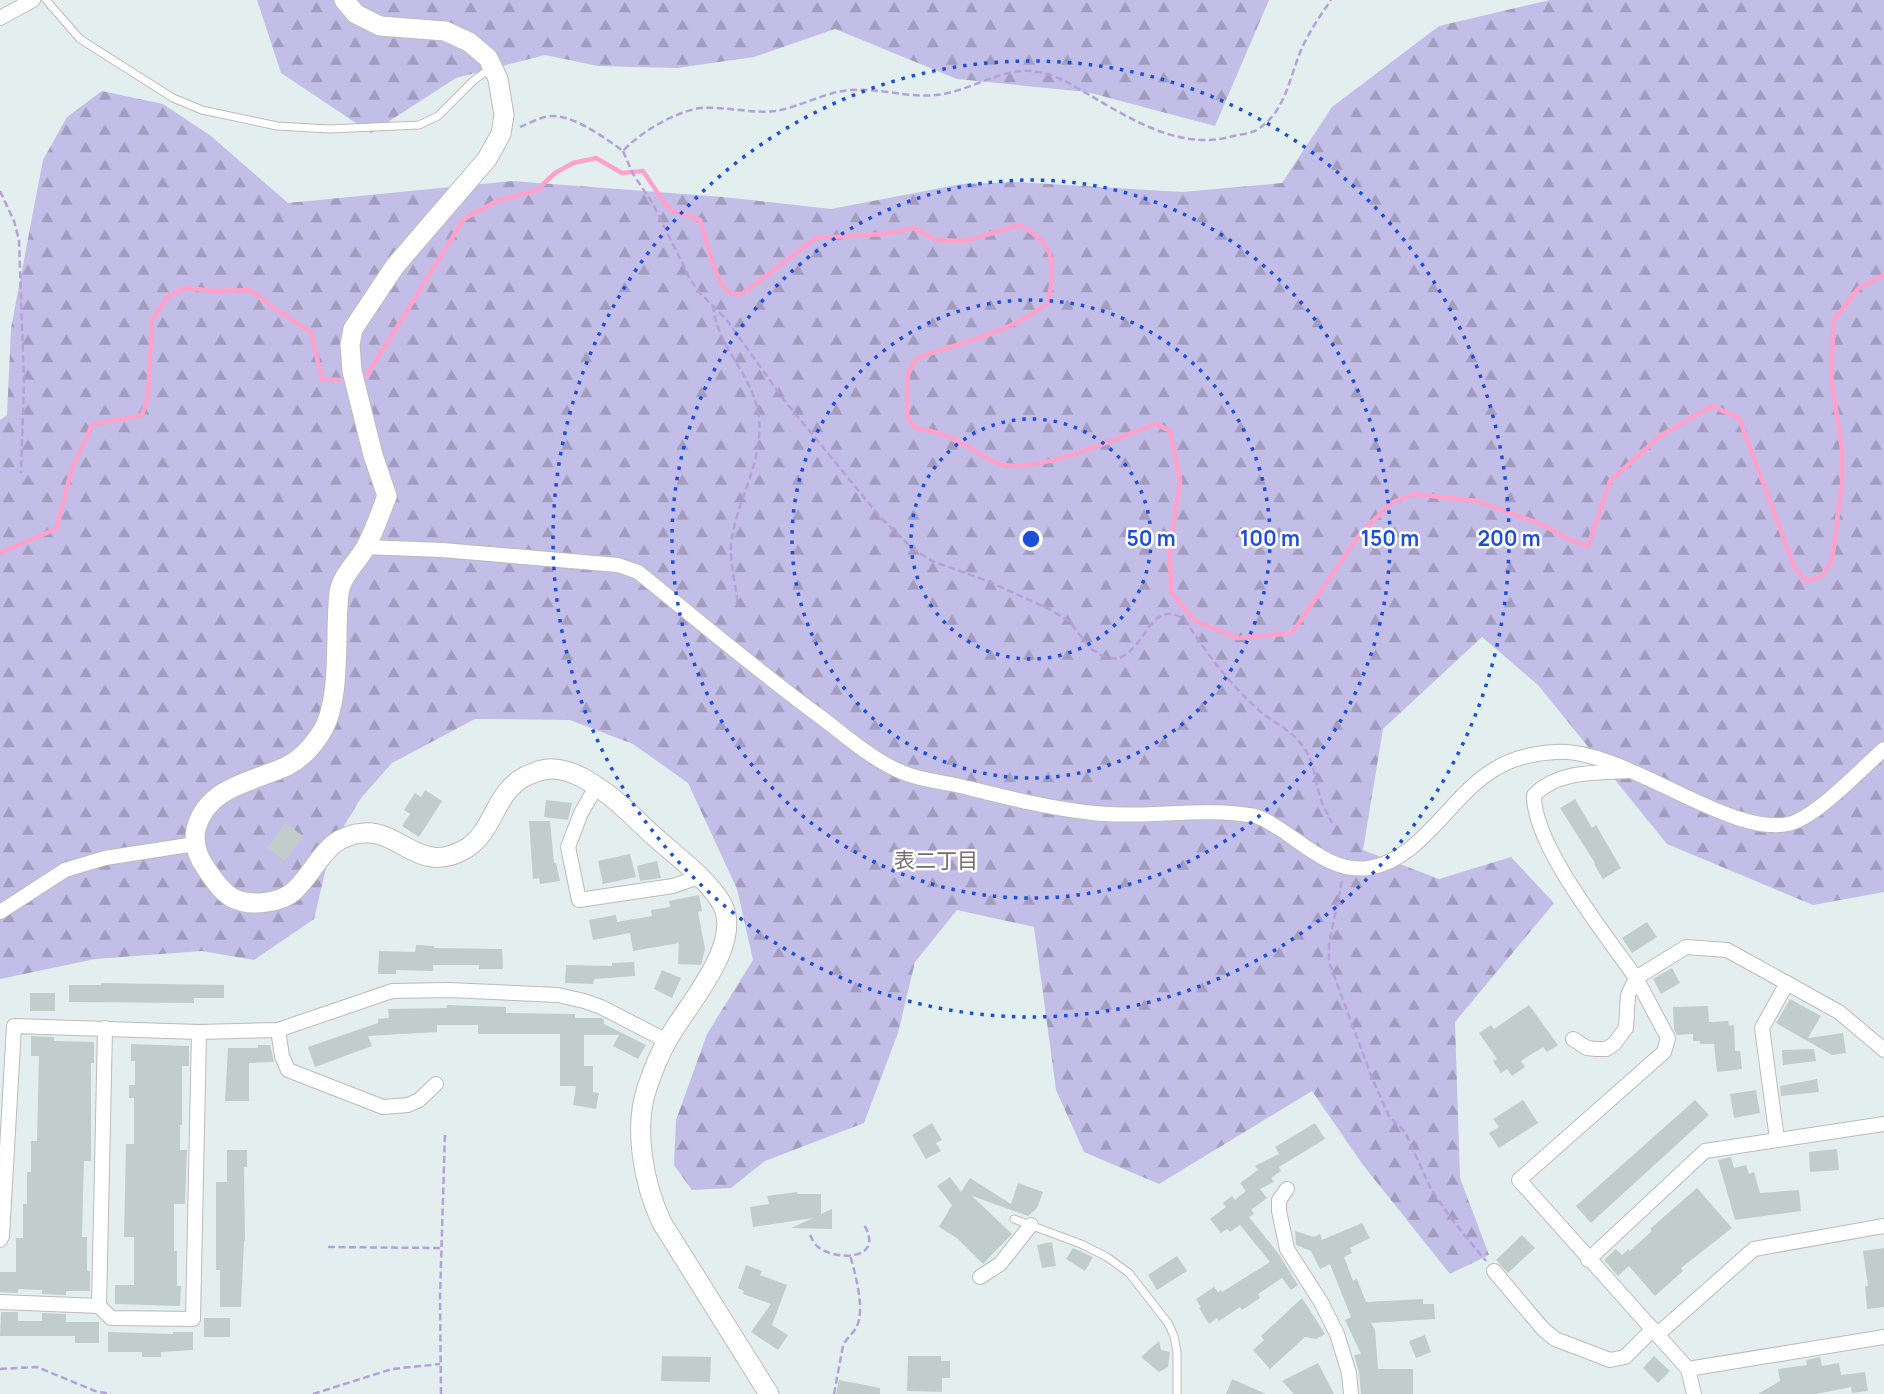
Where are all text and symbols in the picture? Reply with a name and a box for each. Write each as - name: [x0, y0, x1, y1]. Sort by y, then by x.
- text: 50 m: [1126, 524, 1176, 552]
- text: 100 m: [1240, 524, 1300, 552]
- text: 150 m: [1361, 524, 1419, 552]
- text: 200 m: [1477, 524, 1541, 552]
- centre of rings: [1019, 527, 1043, 551]
- district label: 表二丁目: [894, 846, 978, 874]

